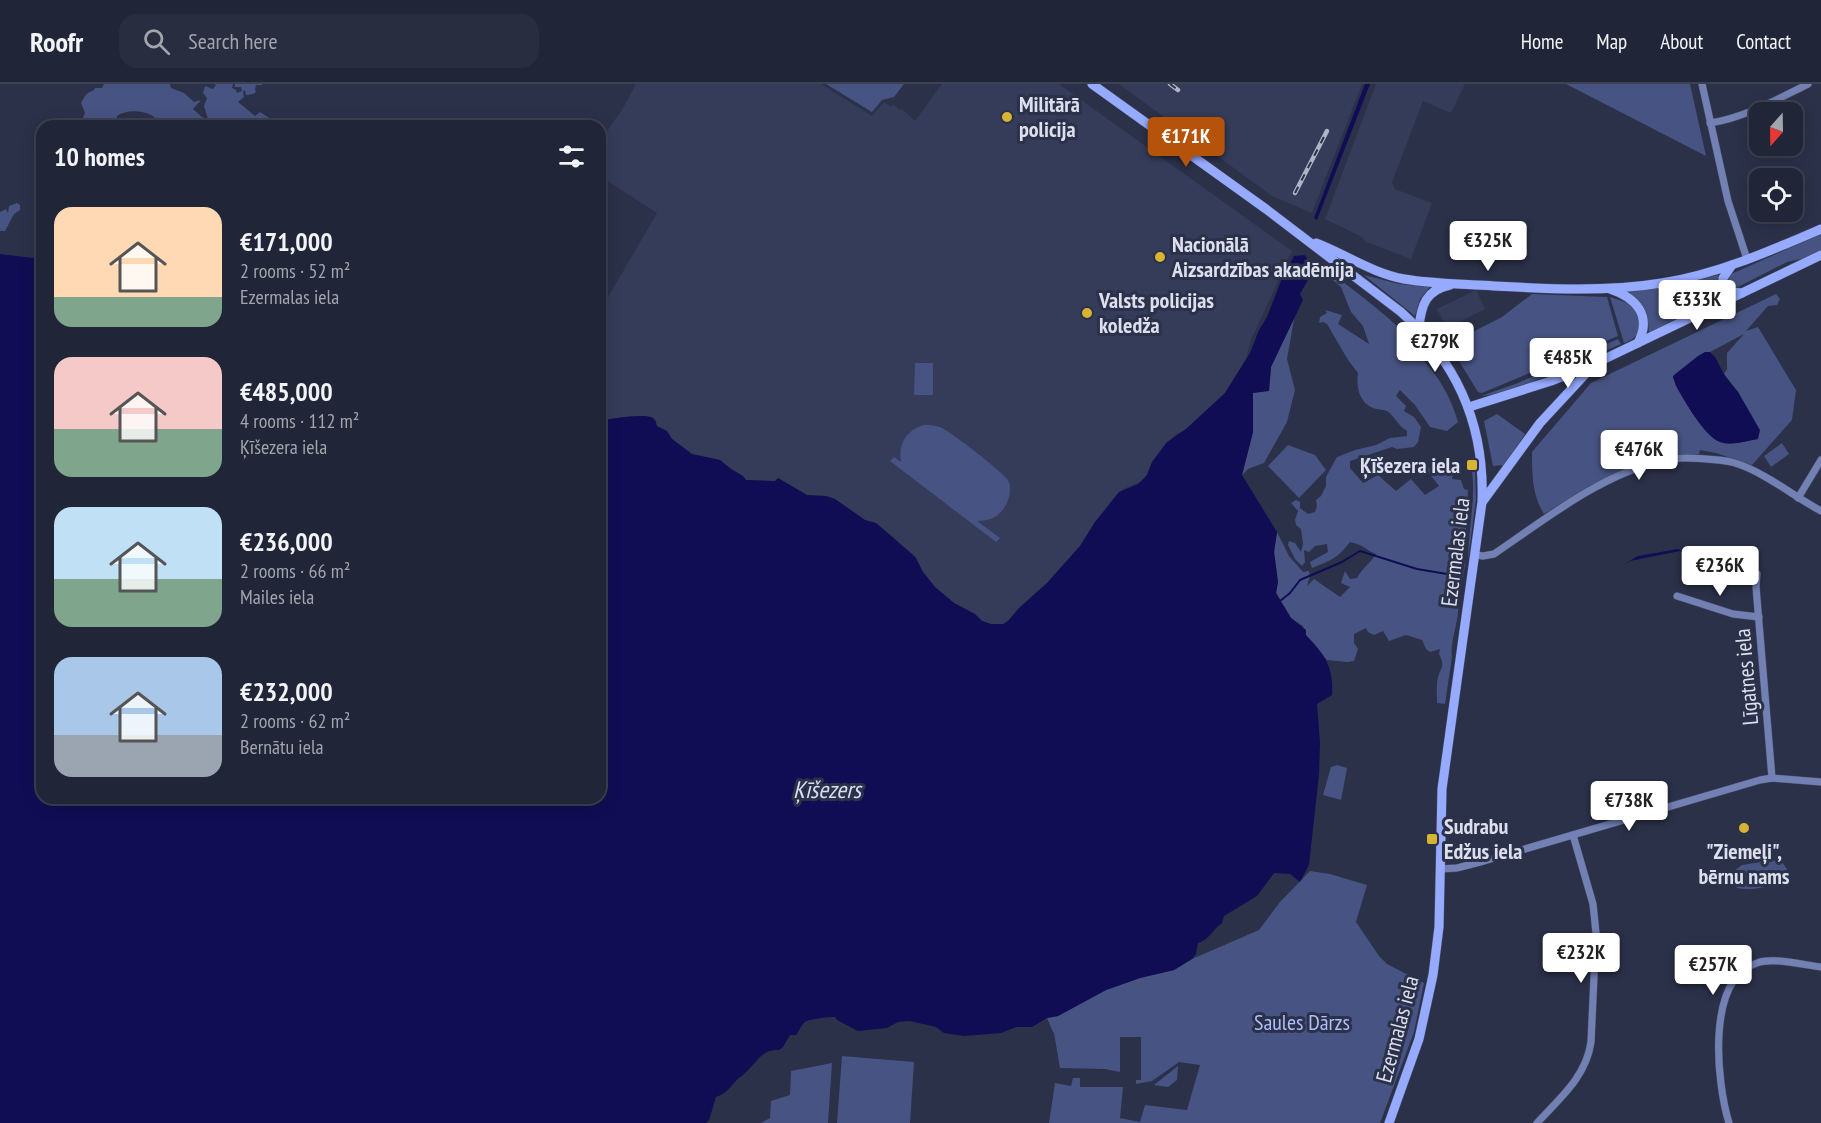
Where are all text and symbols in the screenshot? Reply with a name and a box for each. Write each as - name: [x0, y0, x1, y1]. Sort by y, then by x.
- search box: [119, 14, 539, 68]
- text: Roofr: [30, 23, 83, 60]
- icon: search: [140, 25, 173, 58]
- text: Search here: [188, 27, 278, 55]
- text: Home: [1521, 28, 1563, 55]
- text: Map: [1596, 28, 1627, 55]
- text: About: [1660, 28, 1703, 55]
- text: Contact: [1736, 28, 1791, 55]
- place label: Militārā policija: [1019, 90, 1080, 143]
- north arrow: [1749, 102, 1803, 156]
- map controls: [1749, 102, 1803, 222]
- marker: Militārā policija: [1000, 110, 1014, 124]
- pin: €171K: [1144, 117, 1228, 168]
- text: €171K: [1162, 123, 1210, 149]
- text: 10 homes: [54, 140, 145, 173]
- icon: filters: [555, 140, 588, 173]
- button: locate: [1749, 168, 1803, 222]
- pin: €325K: [1446, 221, 1530, 272]
- text: €171,000: [240, 225, 333, 258]
- text: €325K: [1464, 227, 1512, 253]
- place label: Nacionālā Aizsardzības akadēmija: [1171, 230, 1354, 283]
- icon: home: [102, 231, 174, 303]
- marker: Nacionālā Aizsardzības akadēmija: [1153, 250, 1167, 264]
- text: 2 rooms · 52 m²: [240, 258, 350, 284]
- pin: €333K: [1655, 280, 1739, 331]
- text: Ezermalas iela: [240, 284, 339, 310]
- place label: Valsts policijas koledža: [1098, 286, 1214, 339]
- text: €333K: [1673, 286, 1721, 312]
- marker: Valsts policijas koledža: [1080, 306, 1094, 320]
- pin: €279K: [1393, 322, 1477, 373]
- text: €279K: [1411, 328, 1459, 354]
- pin: €485K: [1526, 338, 1610, 389]
- text: €485K: [1544, 344, 1592, 370]
- text: €485,000: [240, 375, 333, 408]
- icon: home: [102, 381, 174, 453]
- text: 4 rooms · 112 m²: [240, 408, 359, 434]
- pin: €476K: [1597, 430, 1681, 481]
- text: Ķīšezera iela: [240, 434, 327, 460]
- text: €476K: [1615, 436, 1663, 462]
- place label: Ķīšezera iela: [1360, 451, 1460, 479]
- marker: Ķīšezera iela: [1465, 458, 1479, 472]
- street label: Ezermalas iela: [1434, 496, 1476, 608]
- text: €236,000: [240, 525, 333, 558]
- icon: home: [102, 531, 174, 603]
- pin: €236K: [1678, 546, 1762, 597]
- text: €236K: [1696, 552, 1744, 578]
- text: 2 rooms · 66 m²: [240, 558, 350, 584]
- text: Mailes iela: [240, 584, 314, 610]
- street label: Līgatnes iela: [1728, 628, 1764, 726]
- text: €232,000: [240, 675, 333, 708]
- icon: home: [102, 681, 174, 753]
- text: 2 rooms · 62 m²: [240, 708, 350, 734]
- text: Bernātu iela: [240, 734, 324, 760]
- water label: Ķīšezers: [793, 774, 864, 805]
- pin: €738K: [1587, 781, 1671, 832]
- text: €738K: [1605, 787, 1653, 813]
- place label: Sudrabu Edžus iela: [1444, 812, 1522, 865]
- marker: "Ziemeļi", bērnu nams: [1737, 821, 1751, 835]
- marker: Sudrabu Edžus iela: [1425, 832, 1439, 846]
- place label: "Ziemeļi", bērnu nams: [1698, 837, 1790, 890]
- pin: €232K: [1539, 933, 1623, 984]
- text: €232K: [1557, 939, 1605, 965]
- pin: €257K: [1671, 945, 1755, 996]
- text: €257K: [1689, 951, 1737, 977]
- street label: Ezermalas iela: [1369, 973, 1425, 1085]
- park label: Saules Dārzs: [1254, 1008, 1350, 1036]

